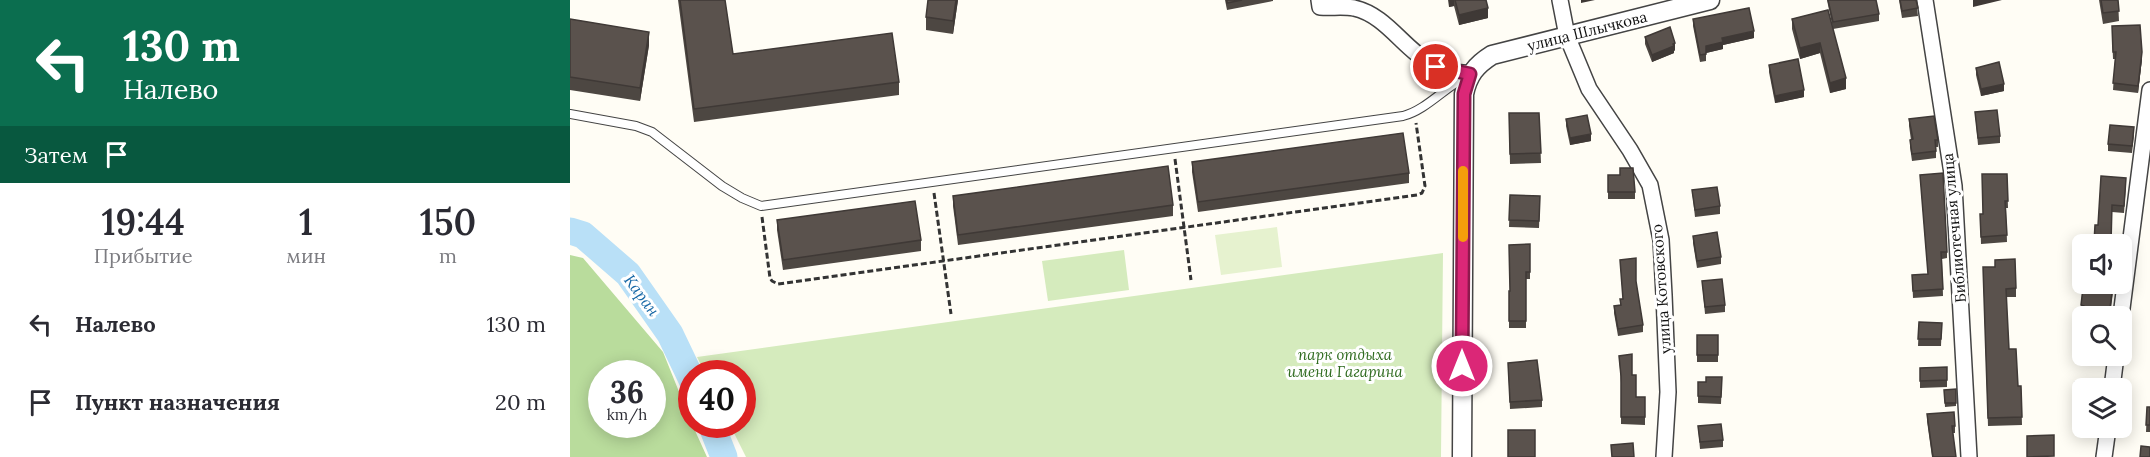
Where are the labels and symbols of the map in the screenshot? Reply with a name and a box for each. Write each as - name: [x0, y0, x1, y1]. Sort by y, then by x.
- street label: улица Шлычкова: [1525, 7, 1649, 55]
- pin: [1410, 41, 1461, 92]
- street label: Библиотечная улица: [1938, 152, 1970, 304]
- street label: улица Котовского: [1647, 223, 1675, 354]
- water label: Каран: [620, 270, 664, 320]
- position arrow: [1430, 334, 1494, 398]
- park label: парк отдыха имени Гагарина: [1287, 345, 1403, 381]
- speed limit sign: 40: [678, 360, 756, 438]

